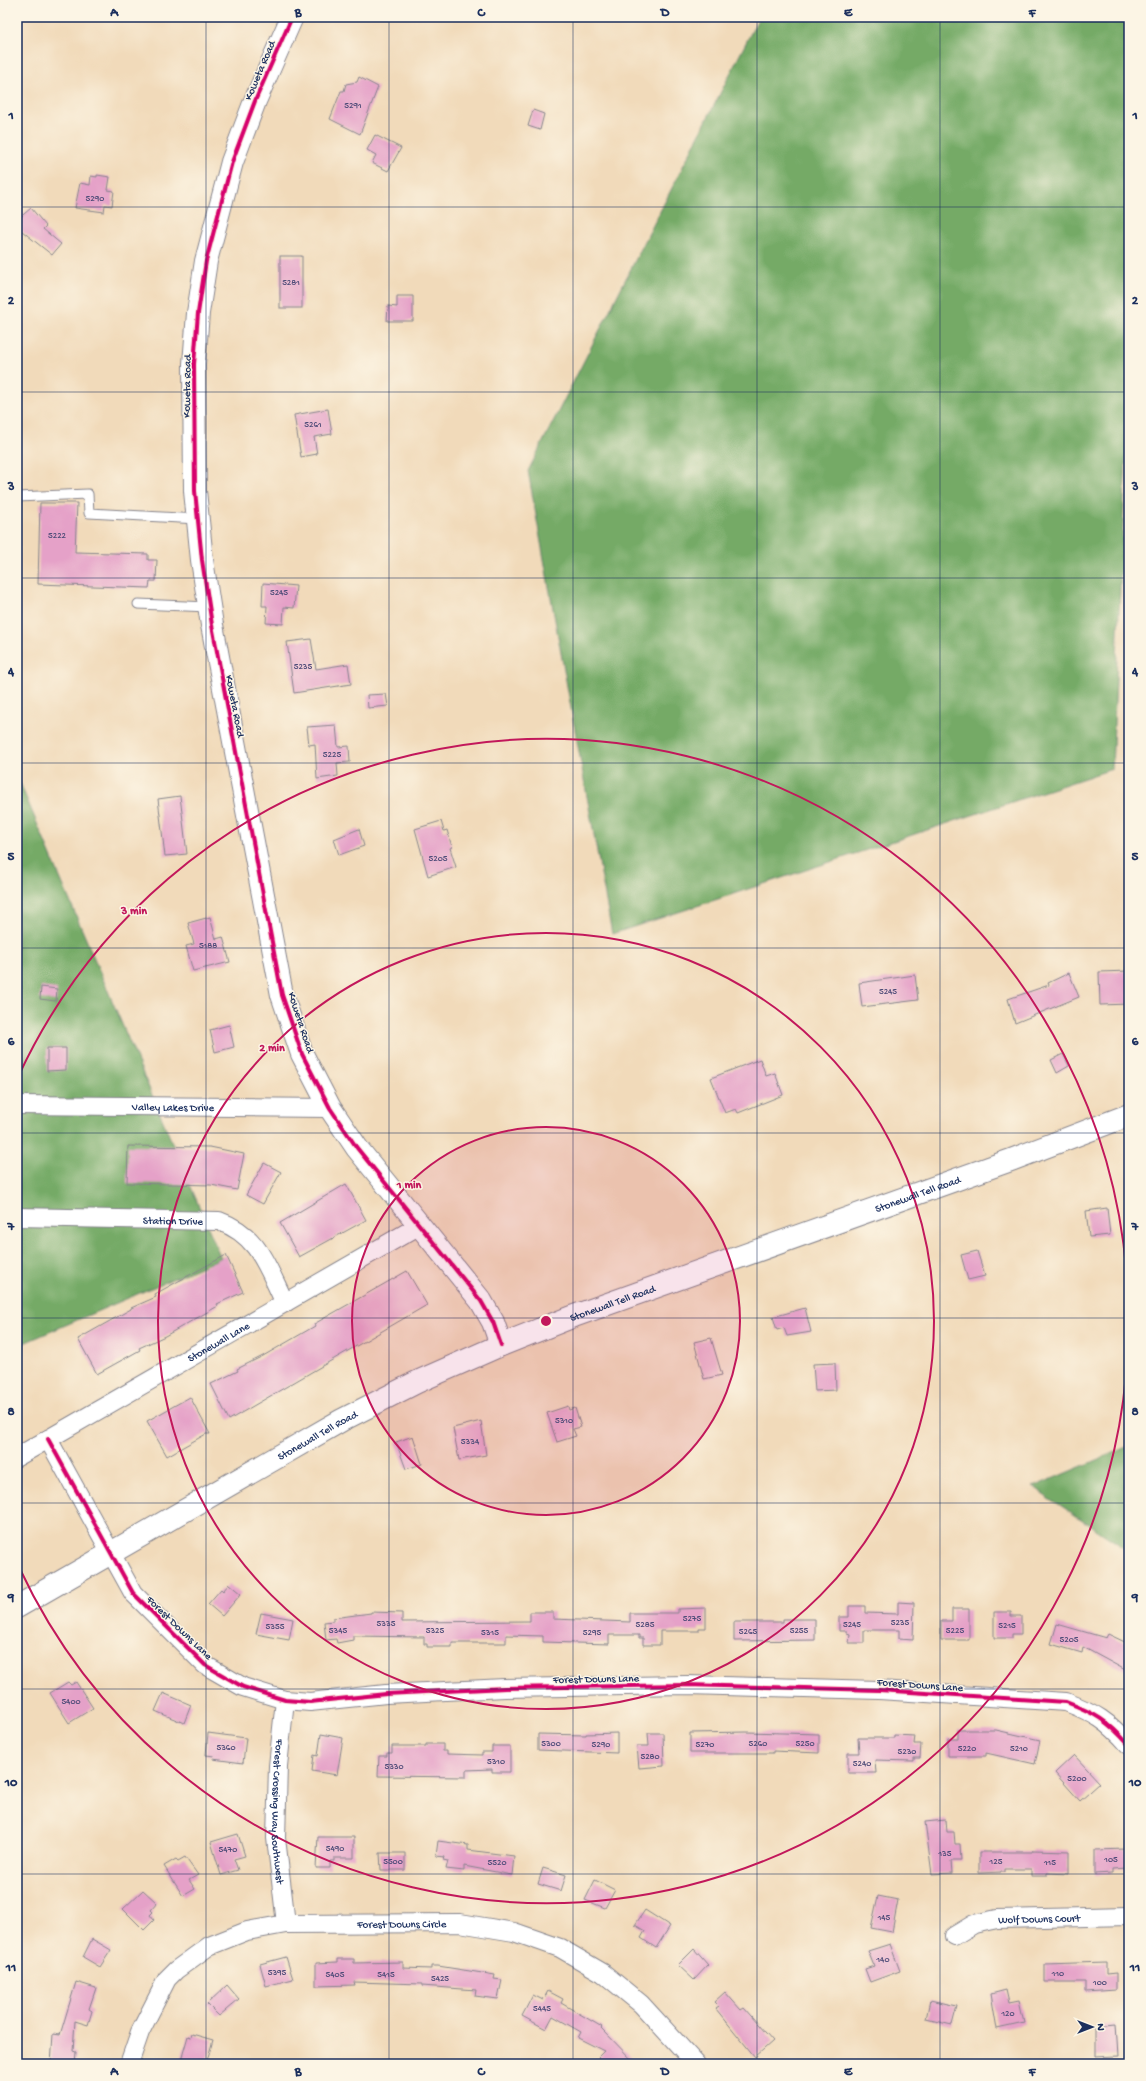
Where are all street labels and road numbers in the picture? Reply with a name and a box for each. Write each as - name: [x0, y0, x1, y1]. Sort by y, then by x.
- street label: Koweta Road: [243, 38, 279, 102]
- street label: Koweta Road: [181, 353, 195, 418]
- street label: Koweta Road: [222, 674, 246, 740]
- street label: Koweta Road: [285, 991, 316, 1056]
- street label: Valley Lakes Drive: [131, 1102, 214, 1115]
- street label: Stonewall Tell Road: [874, 1174, 964, 1216]
- street label: Station Drive: [143, 1215, 203, 1229]
- street label: Stonewall Tell Road: [569, 1283, 659, 1325]
- street label: Stonewall Lane: [186, 1320, 252, 1366]
- street label: Stonewall Tell Road: [276, 1409, 361, 1464]
- street label: Forest Downs Lane: [143, 1593, 214, 1663]
- street label: Forest Downs Lane: [552, 1673, 640, 1687]
- street label: Forest Downs Lane: [875, 1677, 964, 1695]
- street label: Forest Crossing Way Southwest: [268, 1737, 285, 1886]
- street label: Wolf Downs Court: [998, 1913, 1082, 1927]
- street label: Forest Downs Circle: [356, 1919, 447, 1932]

